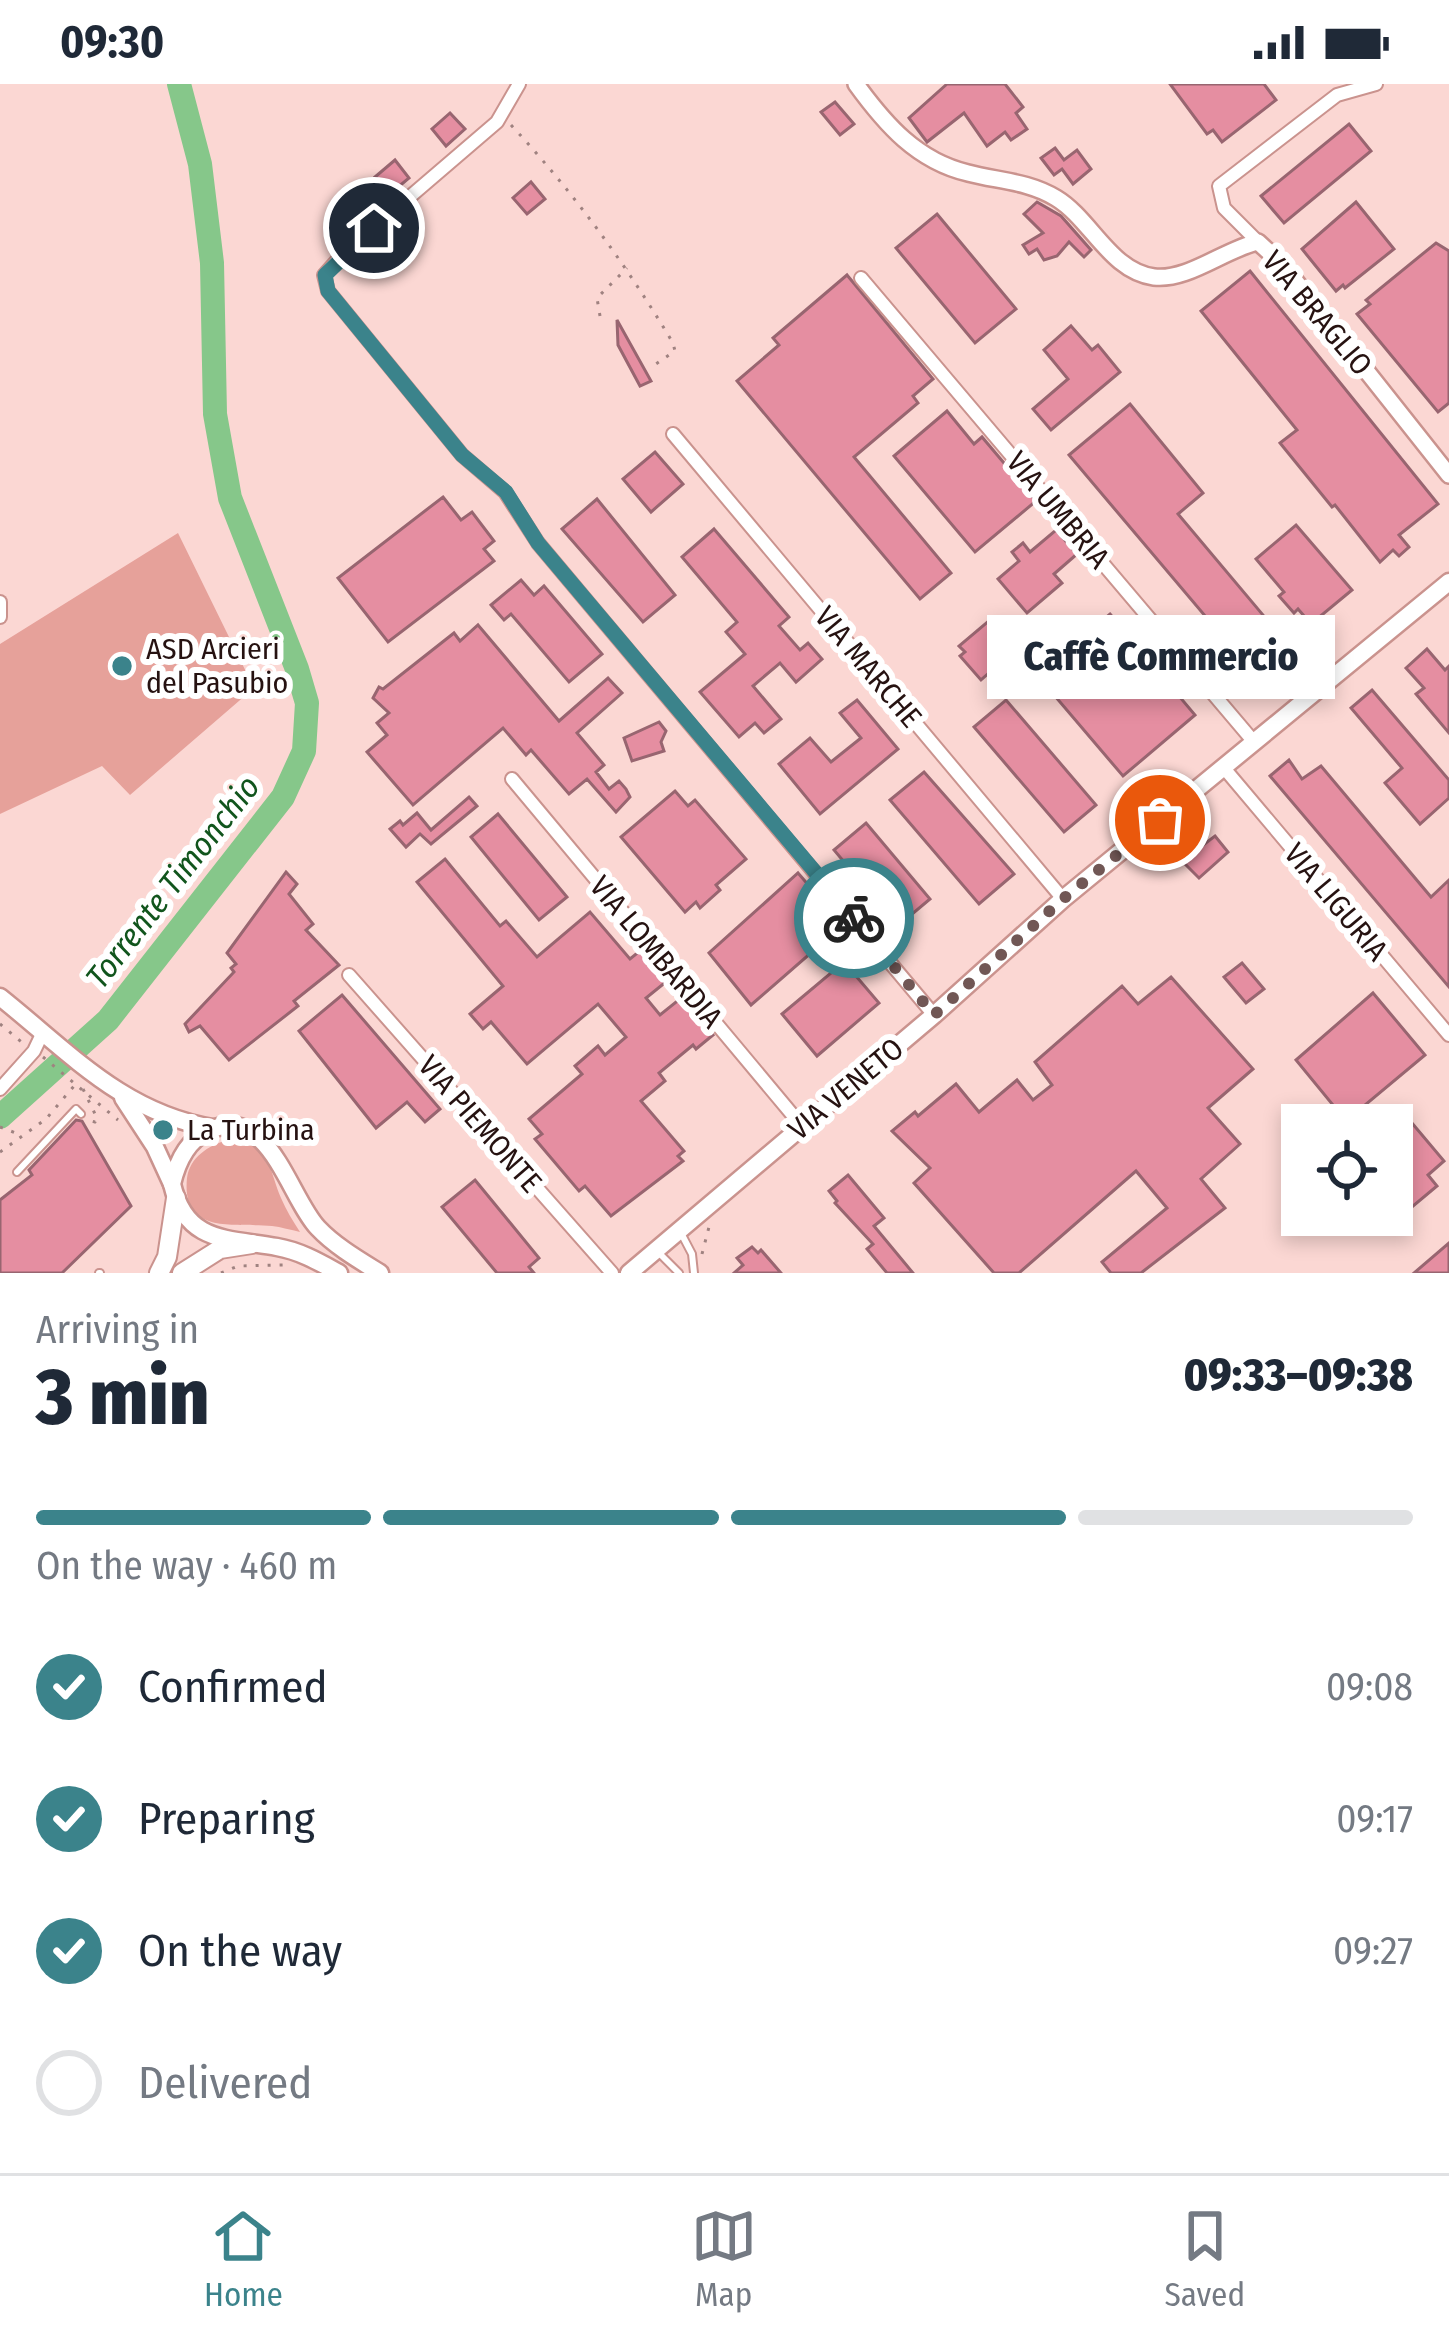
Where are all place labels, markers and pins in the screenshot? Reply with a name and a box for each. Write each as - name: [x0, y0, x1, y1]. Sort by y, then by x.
- pin: [323, 177, 425, 279]
- callout: Caffè Commercio: [986, 616, 1334, 700]
- place label: ASD Arcieri del Pasubio: [146, 631, 288, 701]
- marker: ASD Arcieri del Pasubio: [109, 653, 135, 679]
- pin: [1109, 769, 1211, 871]
- place label: La Turbina: [187, 1112, 315, 1148]
- marker: La Turbina: [150, 1117, 176, 1143]

